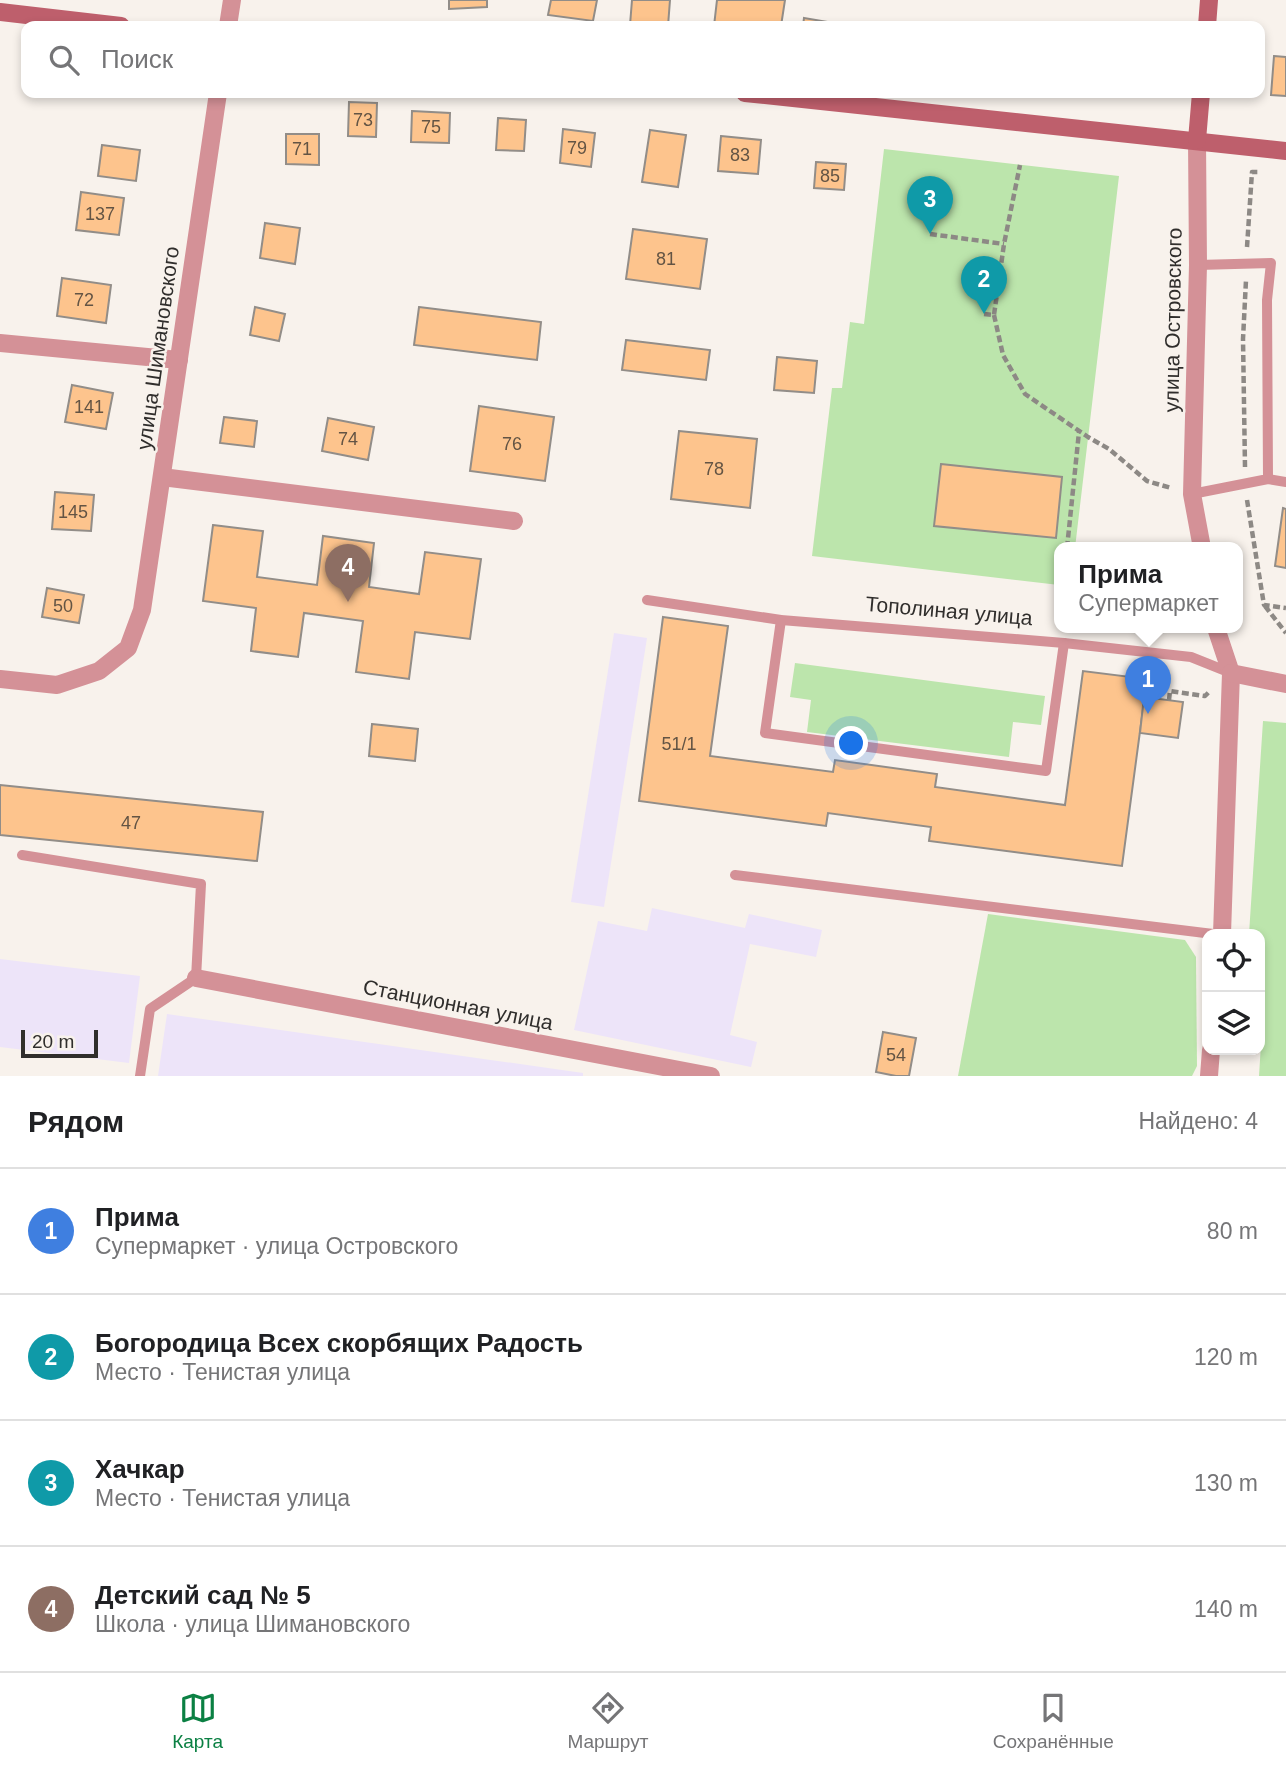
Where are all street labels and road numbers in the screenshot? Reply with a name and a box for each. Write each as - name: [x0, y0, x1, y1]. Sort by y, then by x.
- street label: улица Островского: [1159, 227, 1186, 413]
- street label: улица Шимановского: [132, 245, 183, 451]
- street label: Тополиная улица: [865, 592, 1034, 629]
- street label: Станционная улица: [361, 975, 555, 1034]

